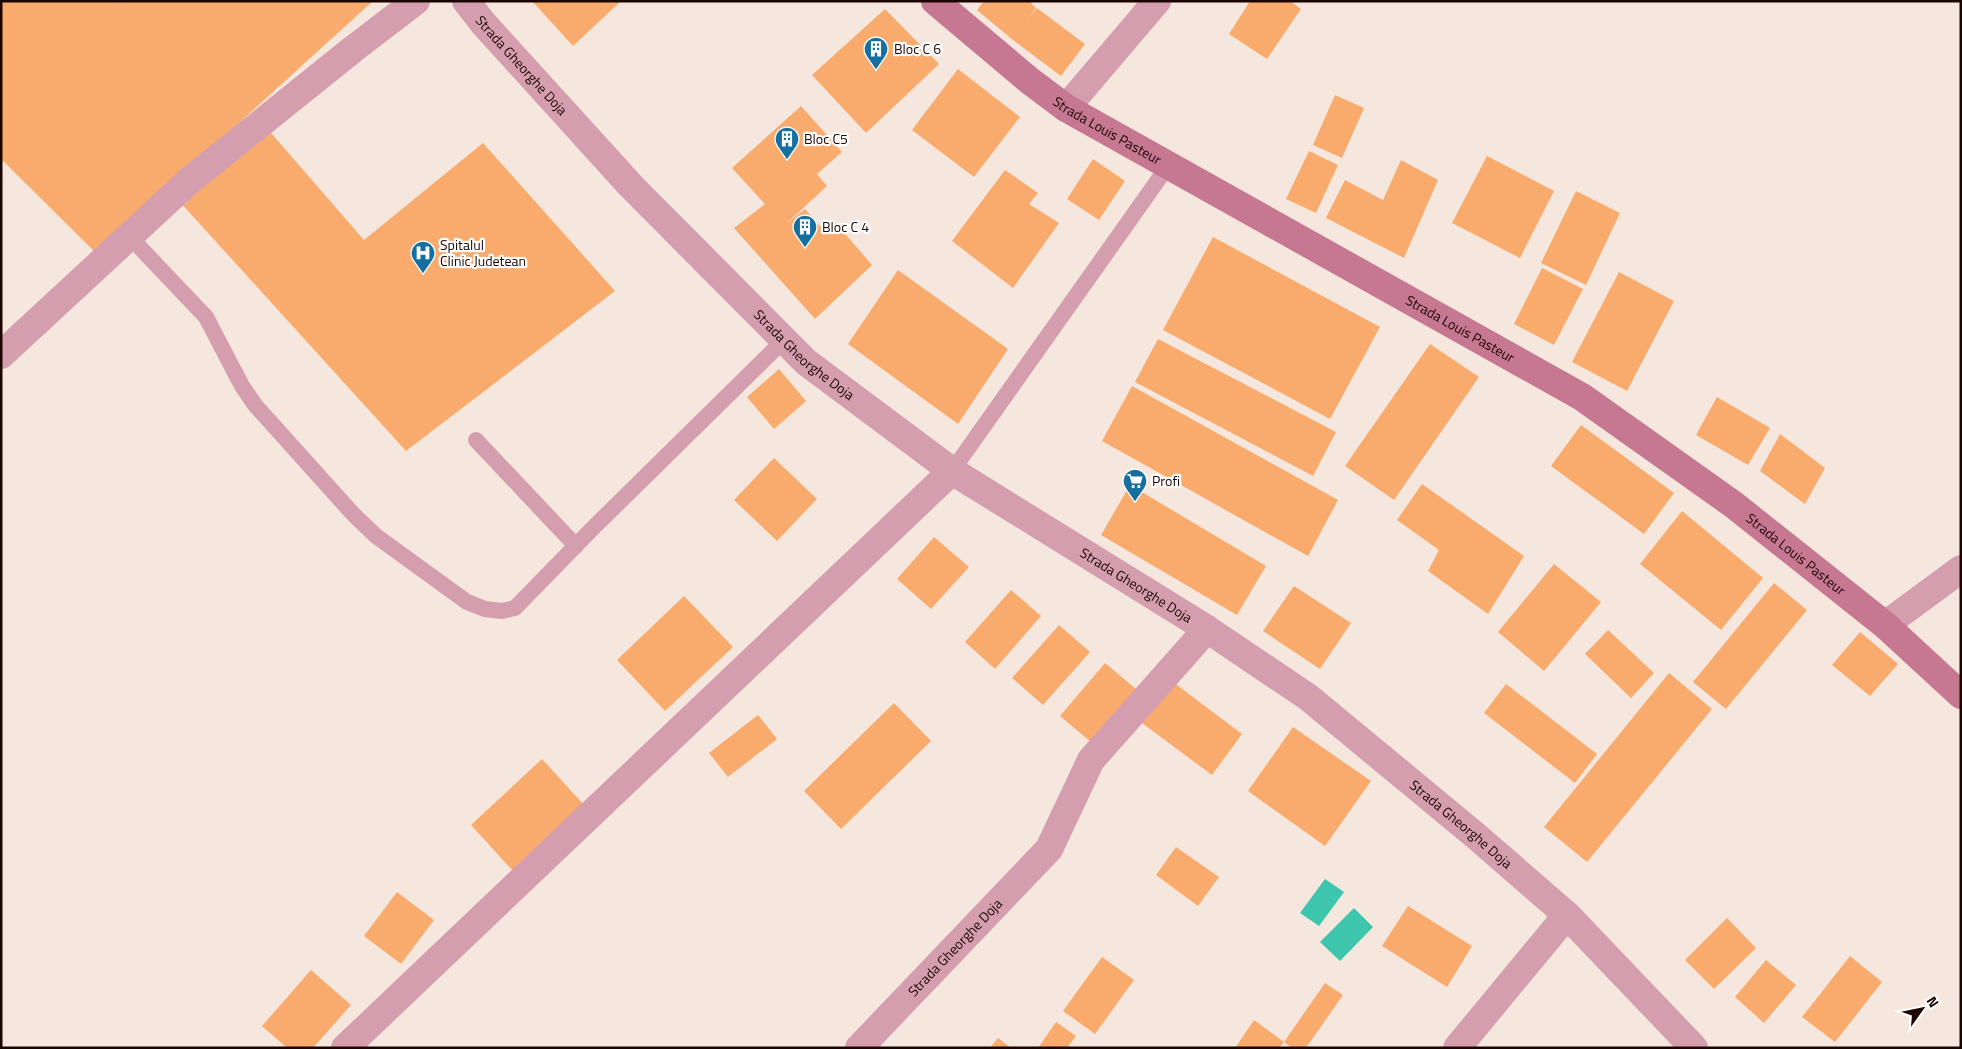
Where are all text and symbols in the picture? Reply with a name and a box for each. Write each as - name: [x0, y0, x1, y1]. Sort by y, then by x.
- street label: Strada Gheorghe Doja: [471, 11, 573, 120]
- building icon: Bloc C 6: [863, 36, 889, 70]
- place label: Bloc C 6: [894, 38, 941, 59]
- street label: Strada Louis Pasteur: [1049, 91, 1166, 169]
- building icon: Bloc C5: [774, 126, 800, 160]
- place label: Bloc C5: [804, 128, 848, 149]
- building icon: Bloc C 4: [792, 214, 818, 248]
- place label: Bloc C 4: [822, 216, 869, 237]
- place label: Spitalul Clinic Judetean: [440, 234, 526, 271]
- hospital icon: Spitalul Clinic Judetean: [410, 240, 436, 274]
- street label: Strada Louis Pasteur: [1402, 289, 1519, 367]
- street label: Strada Gheorghe Doja: [749, 304, 859, 405]
- supermarket icon: Profi: [1122, 468, 1148, 502]
- place label: Profi: [1152, 470, 1180, 491]
- street label: Strada Louis Pasteur: [1742, 508, 1851, 600]
- street label: Strada Gheorghe Doja: [1076, 542, 1197, 627]
- street label: Strada Gheorghe Doja: [1405, 774, 1517, 873]
- street label: Strada Gheorghe Doja: [903, 893, 1007, 1001]
- north arrow: [1897, 984, 1947, 1034]
- text: N: [1922, 992, 1945, 1011]

